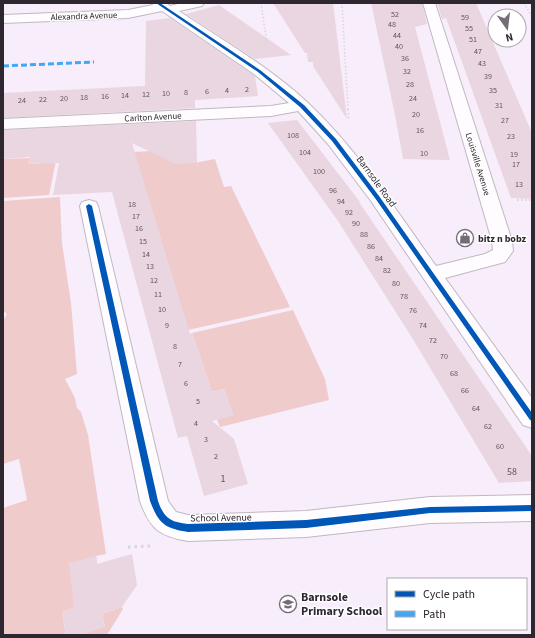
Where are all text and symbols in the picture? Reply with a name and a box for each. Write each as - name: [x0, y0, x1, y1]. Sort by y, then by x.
- north arrow: [487, 8, 527, 48]
- street label: Alexandra Avenue: [50, 9, 118, 24]
- house number: 52: [391, 9, 399, 20]
- house number: 59: [461, 12, 469, 23]
- house number: 48: [388, 19, 396, 30]
- house number: 55: [465, 23, 473, 34]
- text: N: [504, 29, 515, 45]
- house number: 44: [393, 30, 401, 41]
- house number: 51: [469, 34, 477, 45]
- house number: 40: [395, 41, 403, 52]
- house number: 47: [474, 46, 482, 57]
- house number: 36: [401, 53, 409, 64]
- house number: 43: [478, 58, 486, 69]
- house number: 32: [403, 66, 411, 77]
- house number: 39: [484, 71, 492, 82]
- house number: 28: [406, 79, 414, 90]
- house number: 2: [245, 84, 249, 95]
- house number: 4: [225, 85, 229, 96]
- house number: 35: [489, 85, 497, 96]
- house number: 6: [205, 86, 209, 97]
- house number: 8: [184, 87, 188, 98]
- house number: 10: [162, 88, 170, 99]
- house number: 12: [142, 89, 150, 100]
- house number: 14: [121, 90, 129, 101]
- house number: 16: [101, 91, 109, 102]
- house number: 18: [80, 92, 88, 103]
- house number: 20: [60, 93, 68, 104]
- house number: 24: [409, 93, 417, 104]
- house number: 22: [39, 94, 47, 105]
- house number: 24: [18, 95, 26, 106]
- house number: 31: [495, 100, 503, 111]
- street label: Carlton Avenue: [124, 109, 183, 125]
- house number: 20: [412, 109, 420, 120]
- house number: 27: [501, 115, 509, 126]
- house number: 16: [416, 125, 424, 136]
- house number: 108: [287, 130, 299, 141]
- street label: Louisville Avenue: [462, 131, 493, 198]
- house number: 23: [507, 131, 515, 142]
- house number: 104: [299, 147, 311, 158]
- house number: 10: [420, 148, 428, 159]
- house number: 19: [510, 149, 518, 160]
- street label: Barnsole Road: [353, 153, 400, 210]
- house number: 17: [512, 159, 520, 170]
- house number: 100: [313, 166, 325, 177]
- house number: 13: [515, 179, 523, 190]
- house number: 96: [329, 185, 337, 196]
- house number: 94: [337, 196, 345, 207]
- house number: 18: [128, 199, 136, 210]
- house number: 92: [345, 207, 353, 218]
- house number: 17: [132, 211, 140, 222]
- house number: 90: [352, 218, 360, 229]
- house number: 16: [135, 223, 143, 234]
- shop icon: bitz n bobz: [455, 228, 475, 248]
- house number: 88: [360, 229, 368, 240]
- place label: bitz n bobz: [478, 232, 527, 246]
- house number: 15: [139, 236, 147, 247]
- house number: 86: [367, 241, 375, 252]
- house number: 14: [142, 249, 150, 260]
- house number: 84: [375, 253, 383, 264]
- house number: 13: [146, 261, 154, 272]
- house number: 82: [383, 265, 391, 276]
- house number: 12: [150, 275, 158, 286]
- house number: 80: [392, 278, 400, 289]
- house number: 11: [154, 289, 162, 300]
- house number: 78: [400, 291, 408, 302]
- house number: 10: [158, 304, 166, 315]
- house number: 76: [409, 305, 417, 316]
- house number: 9: [165, 320, 169, 331]
- house number: 74: [419, 320, 427, 331]
- house number: 72: [429, 335, 437, 346]
- house number: 8: [173, 341, 177, 352]
- house number: 70: [440, 351, 448, 362]
- house number: 7: [178, 359, 182, 370]
- house number: 68: [450, 368, 458, 379]
- house number: 6: [184, 378, 188, 389]
- house number: 66: [461, 385, 469, 396]
- house number: 5: [196, 396, 200, 407]
- house number: 64: [472, 403, 480, 414]
- house number: 4: [194, 418, 198, 429]
- house number: 62: [484, 421, 492, 432]
- house number: 3: [204, 434, 208, 445]
- house number: 60: [496, 441, 504, 452]
- house number: 2: [214, 451, 218, 462]
- house number: 58: [507, 465, 517, 479]
- house number: 1: [221, 472, 226, 486]
- street label: School Avenue: [190, 510, 252, 526]
- legend: [387, 578, 527, 630]
- text: Cycle path: [423, 586, 475, 603]
- place label: Barnsole Primary School: [301, 589, 383, 620]
- school or university icon: Barnsole Primary School: [278, 594, 298, 614]
- text: Path: [423, 606, 446, 623]

